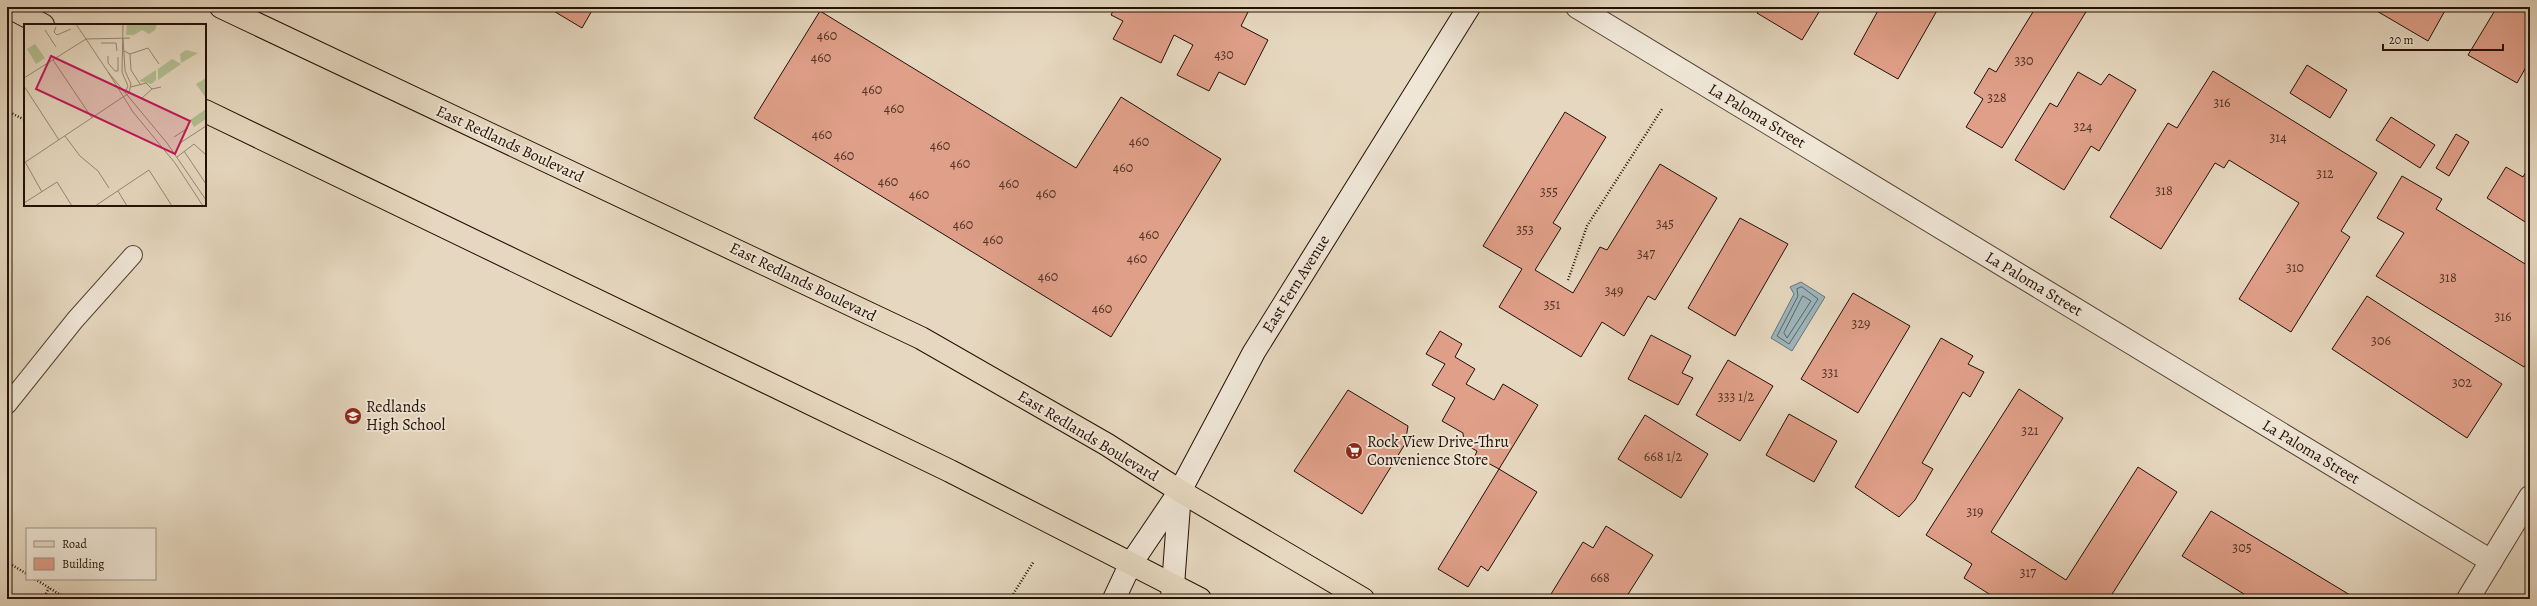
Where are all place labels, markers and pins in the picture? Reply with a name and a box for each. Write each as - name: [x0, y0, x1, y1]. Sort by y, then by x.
- place label: Redlands High School: [366, 396, 446, 436]
- school or university icon: Redlands High School: [343, 406, 363, 426]
- place label: Rock View Drive-Thru Convenience Store: [1367, 431, 1509, 471]
- supermarket icon: Rock View Drive-Thru Convenience Store: [1344, 441, 1364, 461]

